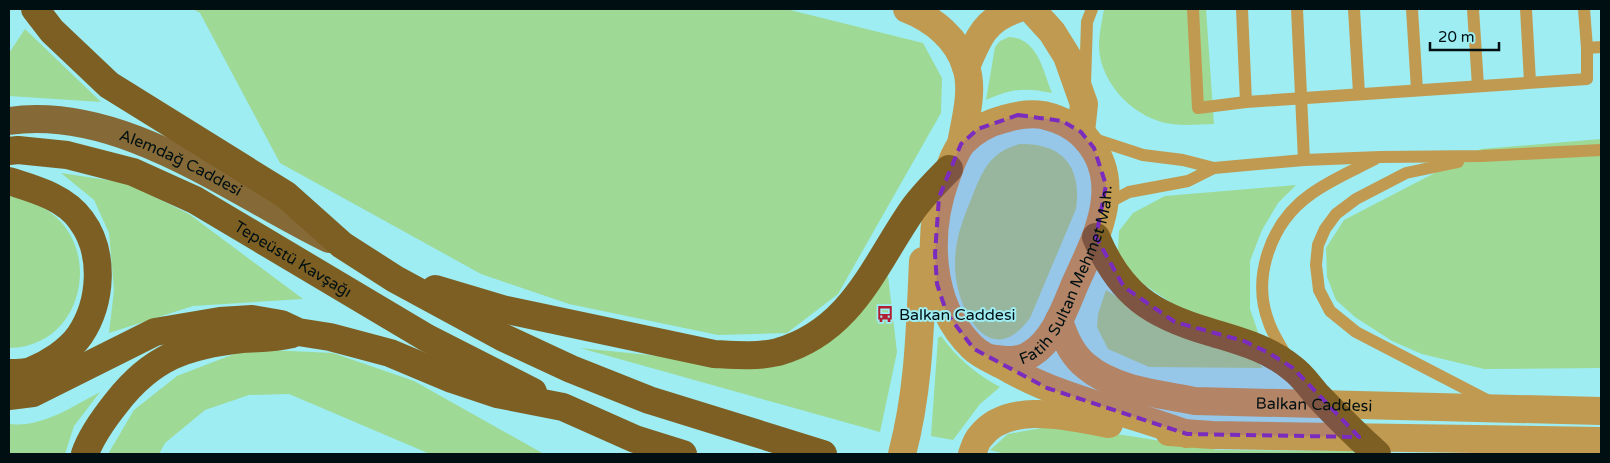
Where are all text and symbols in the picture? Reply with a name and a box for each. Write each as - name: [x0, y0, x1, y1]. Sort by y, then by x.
- scale bar: [1430, 20, 1499, 52]
- text: 20 m: [1438, 28, 1475, 46]
- street label: Alemdağ Caddesi: [117, 125, 246, 201]
- street label: Fatih Sultan Mehmet Mah.: [1017, 185, 1117, 370]
- street label: Tepeüstü Kavşağı: [231, 217, 355, 302]
- bus stop icon: Balkan Caddesi: [875, 304, 895, 324]
- place label: Balkan Caddesi: [899, 305, 1016, 325]
- street label: Balkan Caddesi: [1255, 393, 1373, 416]

